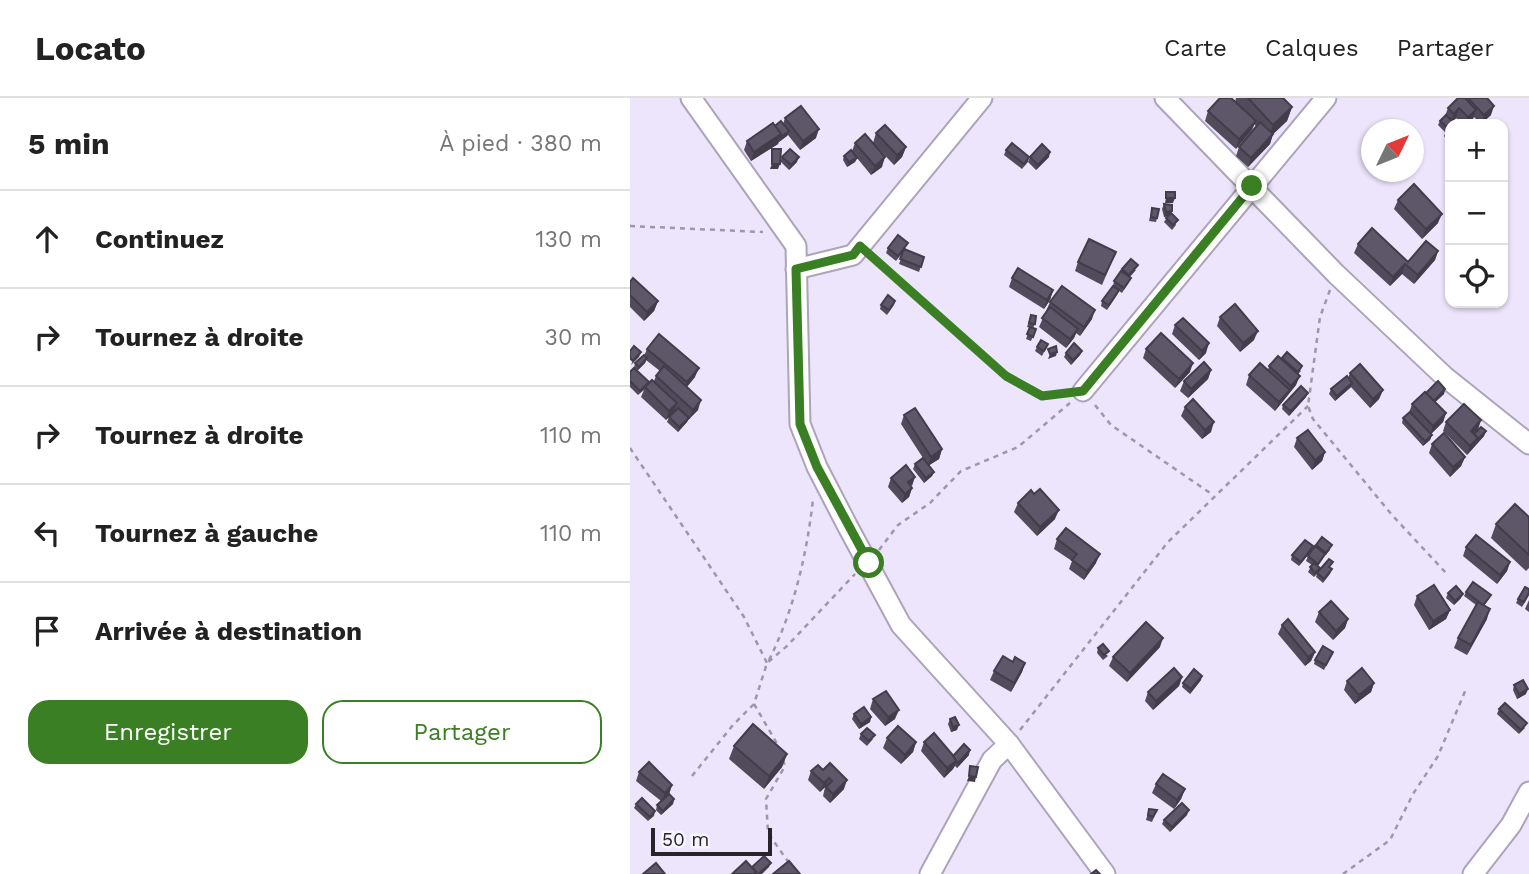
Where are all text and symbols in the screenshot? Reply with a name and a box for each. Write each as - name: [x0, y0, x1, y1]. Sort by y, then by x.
- text: Locato: [35, 29, 146, 68]
- text: Carte: [1164, 34, 1227, 62]
- text: Calques: [1265, 34, 1359, 62]
- text: Partager: [1397, 34, 1494, 62]
- north arrow: [1361, 119, 1424, 182]
- map controls: [1445, 119, 1508, 308]
- button: +: [1445, 119, 1508, 182]
- text: 5 min: [28, 126, 110, 161]
- text: À pied · 380 m: [439, 130, 602, 157]
- route end: [1236, 170, 1267, 201]
- button: −: [1445, 182, 1508, 245]
- icon: ahead: [28, 220, 66, 258]
- text: Continuez: [95, 224, 224, 254]
- text: 130 m: [536, 226, 602, 253]
- button: locate: [1445, 245, 1508, 308]
- icon: right: [28, 318, 66, 356]
- text: Tournez à droite: [95, 322, 304, 352]
- text: 30 m: [545, 324, 602, 351]
- icon: right: [28, 416, 66, 454]
- text: Tournez à droite: [95, 420, 304, 450]
- text: 110 m: [540, 422, 602, 449]
- icon: left: [28, 514, 66, 552]
- text: Tournez à gauche: [95, 518, 318, 548]
- text: 110 m: [540, 520, 602, 547]
- route start: [853, 547, 884, 578]
- icon: arrive: [28, 612, 66, 650]
- text: Arrivée à destination: [95, 616, 362, 646]
- button: Enregistrer: [28, 700, 308, 764]
- button: Partager: [322, 700, 602, 764]
- scale bar: [651, 825, 772, 857]
- text: 50 m: [662, 828, 709, 851]

